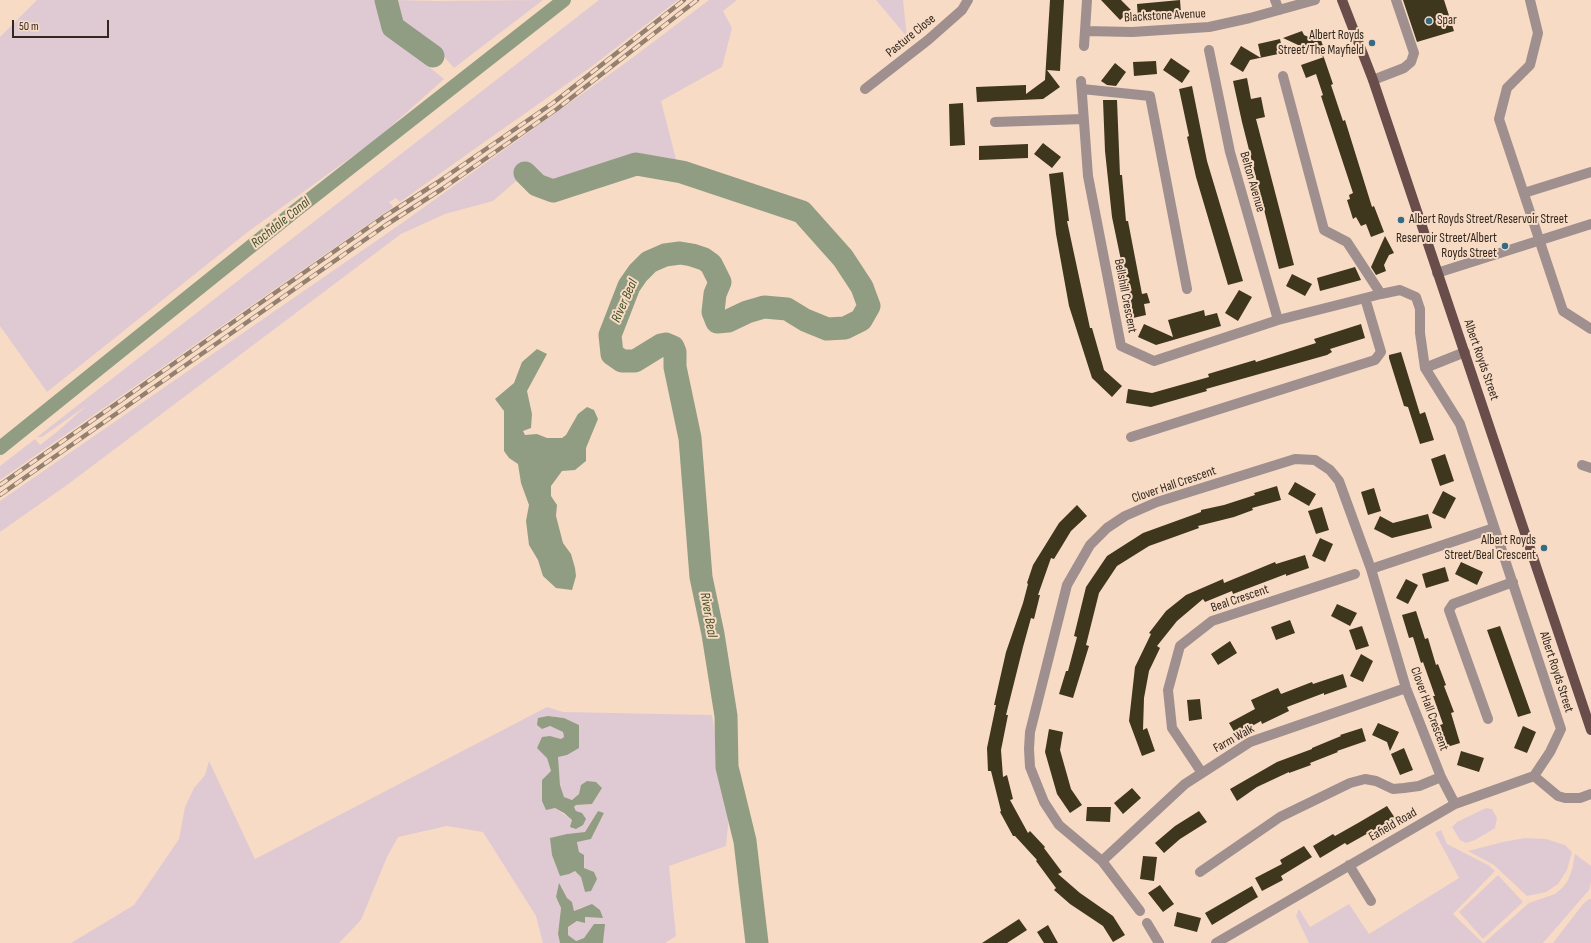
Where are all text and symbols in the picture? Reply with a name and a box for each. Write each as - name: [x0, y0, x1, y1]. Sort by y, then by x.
- street label: Blackstone Avenue: [1124, 6, 1206, 26]
- street label: Pasture Close: [883, 11, 939, 61]
- scale bar: [14, 12, 111, 38]
- place label: Spar: [1437, 13, 1457, 29]
- marker: Spar: [1424, 16, 1434, 26]
- text: 50 m: [19, 19, 39, 34]
- place label: Albert Royds Street/The Mayfield: [1278, 28, 1364, 59]
- marker: Albert Royds Street/The Mayfield: [1367, 38, 1377, 48]
- street label: Belton Avenue: [1236, 150, 1268, 214]
- water label: Rochdale Canal: [248, 194, 314, 252]
- place label: Albert Royds Street/Reservoir Street: [1409, 212, 1568, 228]
- marker: Albert Royds Street/Reservoir Street: [1396, 215, 1406, 225]
- place label: Reservoir Street/Albert Royds Street: [1396, 231, 1497, 262]
- marker: Reservoir Street/Albert Royds Street: [1500, 241, 1510, 251]
- street label: Bellshill Crescent: [1110, 258, 1140, 334]
- water label: River Beal: [608, 277, 642, 325]
- street label: Albert Royds Street: [1460, 318, 1502, 402]
- street label: Clover Hall Crescent: [1130, 463, 1218, 507]
- place label: Albert Royds Street/Beal Crescent: [1445, 533, 1536, 564]
- marker: Albert Royds Street/Beal Crescent: [1539, 543, 1549, 553]
- street label: Beal Crescent: [1209, 582, 1271, 616]
- water label: River Beal: [696, 591, 720, 639]
- street label: Albert Royds Street: [1536, 629, 1576, 715]
- street label: Clover Hall Crescent: [1407, 665, 1451, 753]
- street label: Farm Walk: [1211, 721, 1257, 757]
- street label: Eafield Road: [1366, 805, 1420, 845]

